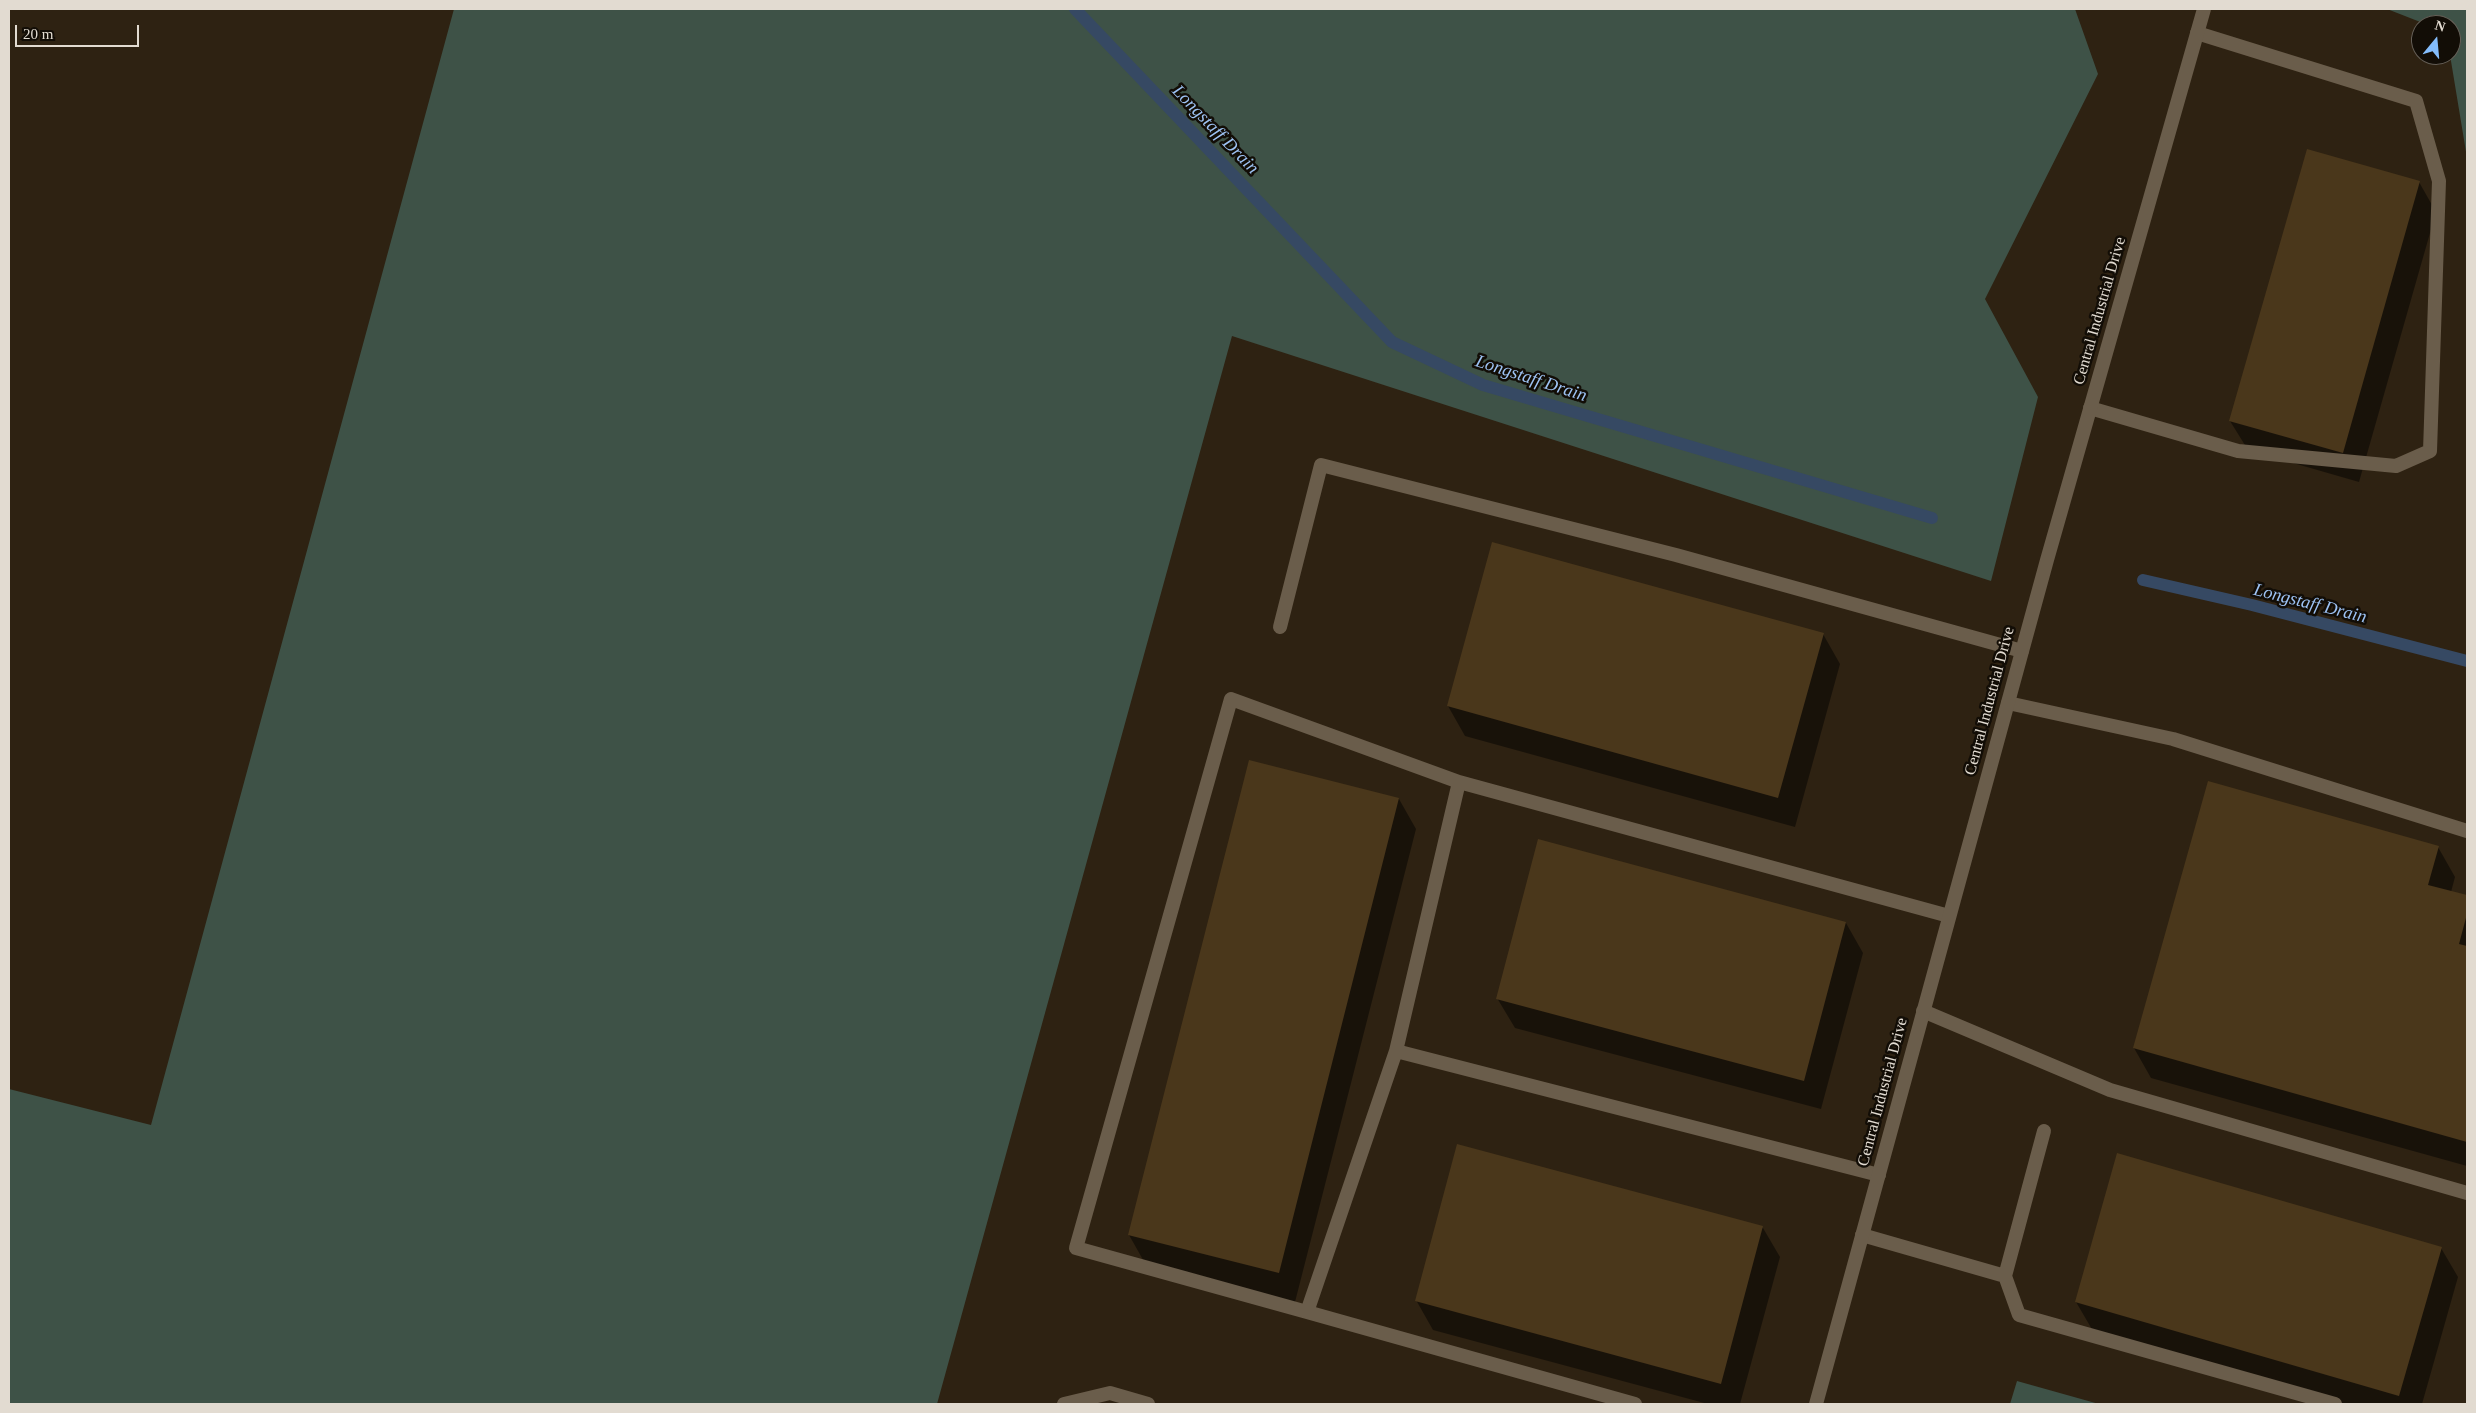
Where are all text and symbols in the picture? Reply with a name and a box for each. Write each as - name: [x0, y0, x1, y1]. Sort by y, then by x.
- scale bar: [18, 15, 141, 47]
- north arrow: [2411, 15, 2461, 65]
- text: N: [2433, 17, 2447, 35]
- text: 20 m: [23, 26, 53, 42]
- water label: Longstaff Drain: [1167, 81, 1263, 179]
- street label: Central Industrial Drive: [2070, 235, 2130, 387]
- water label: Longstaff Drain: [1473, 351, 1589, 407]
- water label: Longstaff Drain: [2251, 580, 2369, 628]
- street label: Central Industrial Drive: [1961, 625, 2019, 777]
- street label: Central Industrial Drive: [1854, 1016, 1912, 1168]

